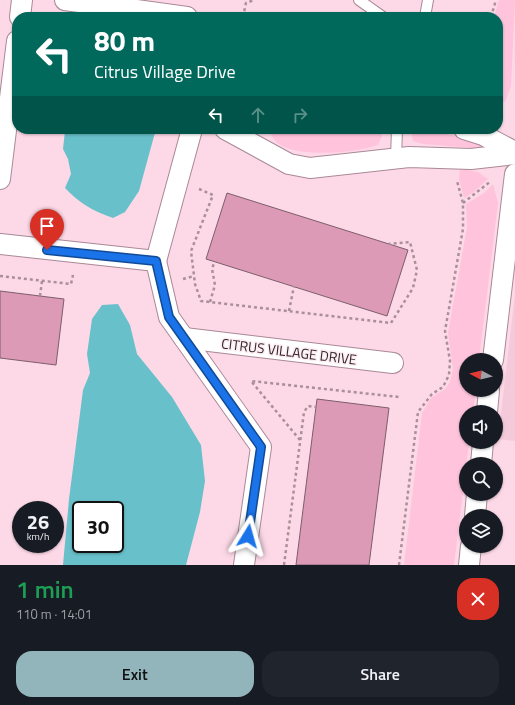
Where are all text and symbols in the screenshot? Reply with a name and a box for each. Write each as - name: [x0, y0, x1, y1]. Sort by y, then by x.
- text: 80 m: [94, 19, 155, 62]
- icon: left: [28, 28, 80, 80]
- text: Citrus Village Drive: [94, 58, 236, 85]
- icon: left: [205, 104, 227, 126]
- icon: ahead: [247, 104, 269, 126]
- icon: right: [289, 104, 311, 126]
- pin: [30, 209, 64, 250]
- icon: arrive: [36, 215, 58, 237]
- street label: CITRUS VILLAGE DRIVE: [220, 332, 358, 370]
- north arrow: [459, 353, 503, 397]
- map controls: [459, 353, 503, 553]
- button: sound: [459, 405, 503, 449]
- button: search: [459, 457, 503, 501]
- speed limit sign: 30: [72, 501, 124, 553]
- text: 26: [27, 506, 49, 537]
- button: layers: [459, 509, 503, 553]
- position arrow: [227, 515, 269, 557]
- text: km/h: [27, 529, 49, 544]
- text: 1 min: [16, 571, 74, 607]
- button: close: [457, 578, 499, 620]
- text: 110 m · 14:01: [16, 604, 92, 624]
- button: Exit: [16, 651, 254, 697]
- button: Share: [262, 651, 499, 697]

